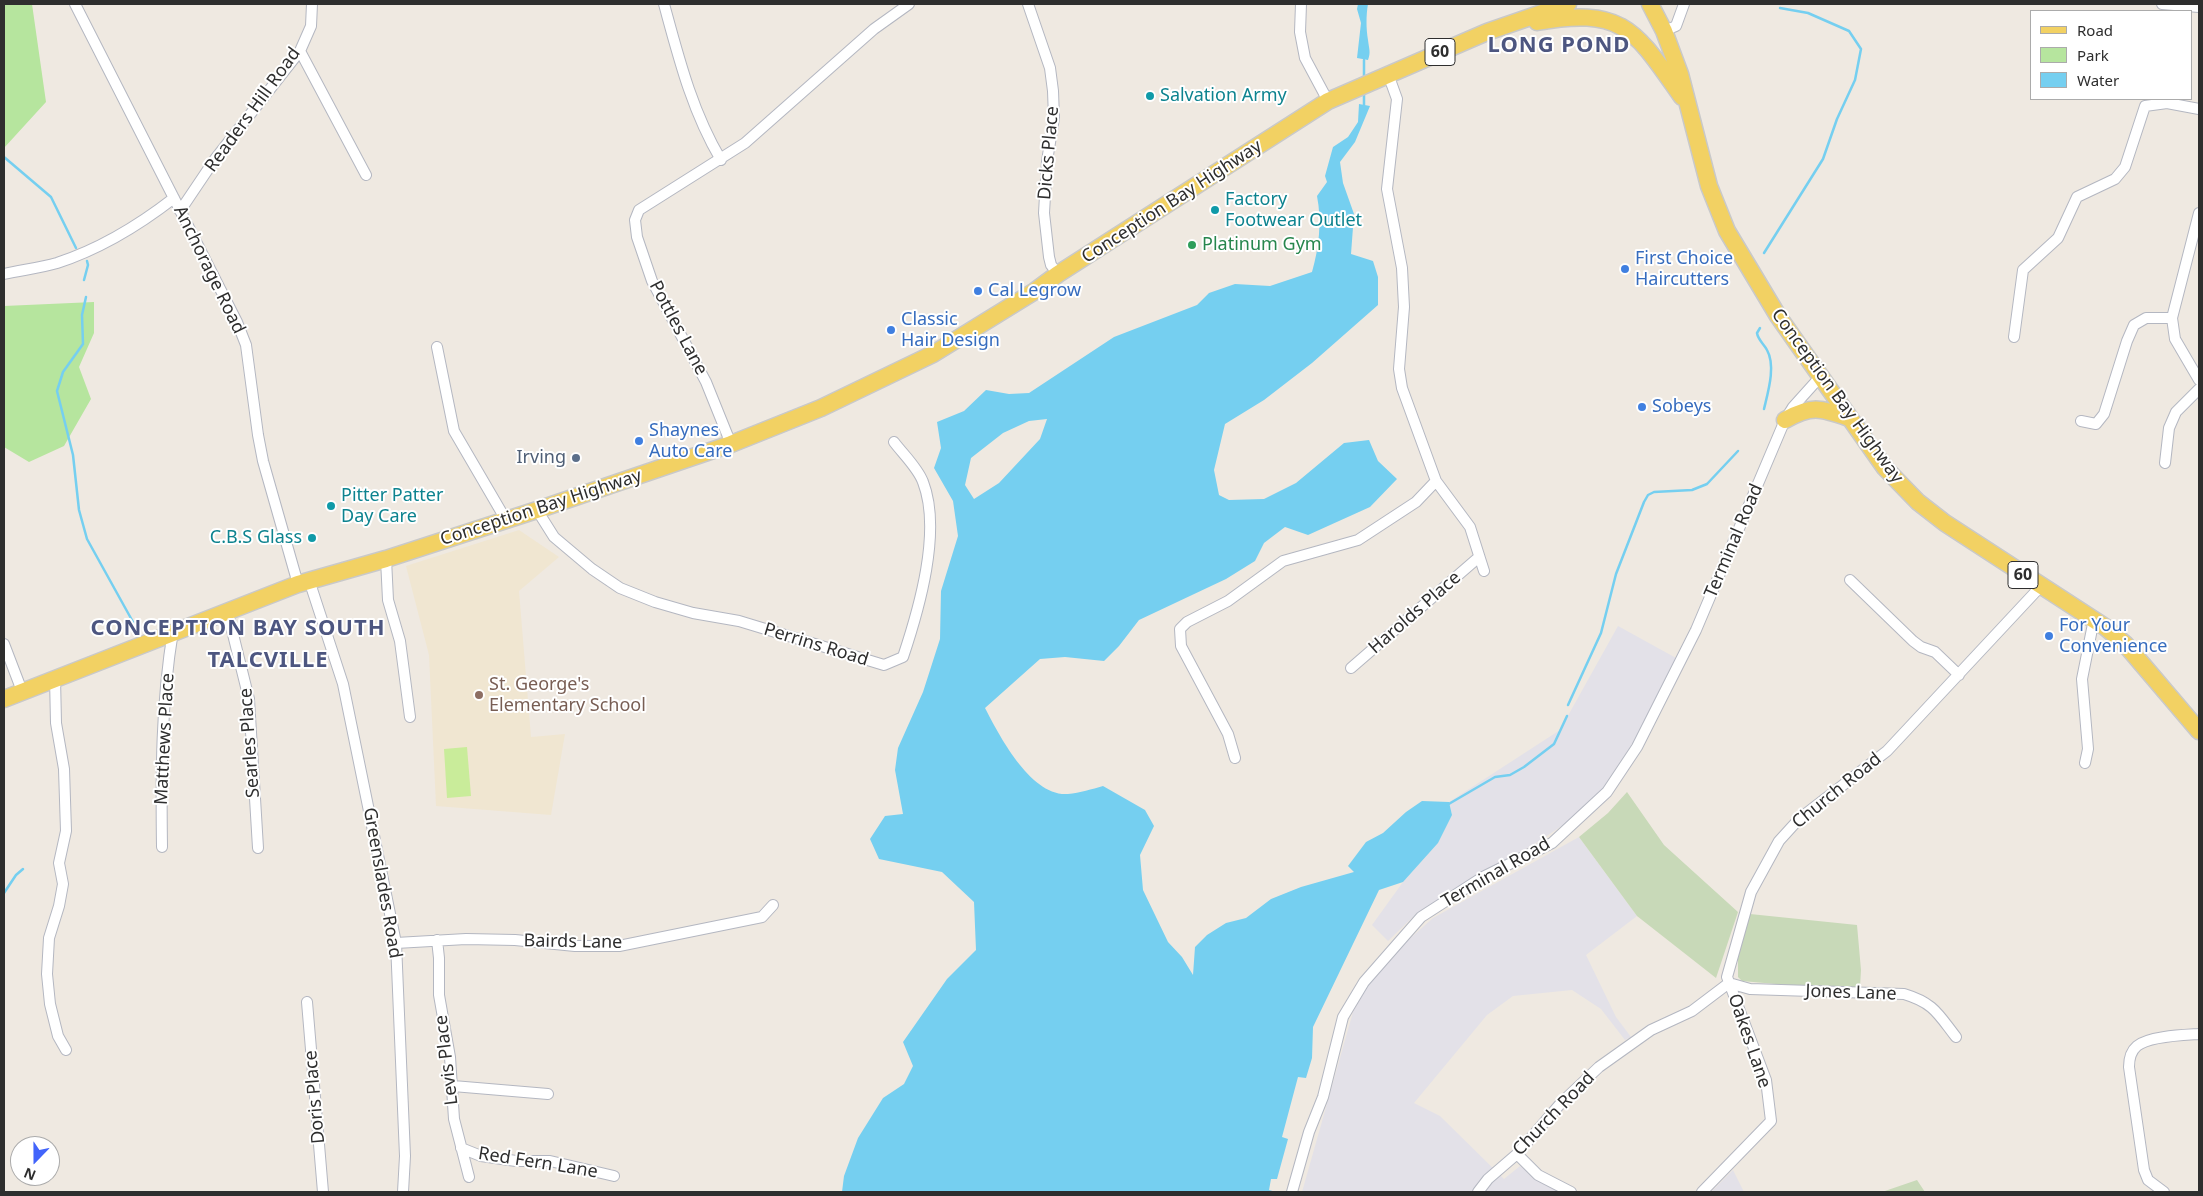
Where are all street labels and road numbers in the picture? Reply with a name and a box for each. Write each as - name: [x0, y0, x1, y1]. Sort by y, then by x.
- road number: 60: [1425, 38, 1455, 66]
- street label: Readers Hill Road: [201, 44, 305, 176]
- street label: Dicks Place: [1034, 105, 1064, 201]
- street label: Conception Bay Highway: [1078, 136, 1266, 268]
- street label: Anchorage Road: [169, 203, 249, 337]
- street label: Pottles Lane: [644, 277, 712, 379]
- street label: Conception Bay Highway: [1766, 305, 1908, 487]
- street label: Conception Bay Highway: [438, 465, 644, 551]
- street label: Terminal Road: [1700, 481, 1768, 601]
- road number: 60: [2008, 562, 2038, 588]
- street label: Harolds Place: [1365, 567, 1465, 659]
- street label: Perrins Road: [761, 619, 871, 671]
- street label: Matthews Place: [151, 672, 179, 806]
- street label: Searles Place: [235, 687, 265, 799]
- street label: Church Road: [1788, 748, 1886, 834]
- street label: Greenslades Road: [358, 806, 406, 960]
- street label: Terminal Road: [1438, 833, 1554, 913]
- street label: Bairds Lane: [523, 930, 623, 954]
- street label: Jones Lane: [1805, 981, 1897, 1005]
- street label: Oakes Lane: [1723, 991, 1775, 1091]
- street label: Levis Place: [431, 1014, 463, 1106]
- street label: Doris Place: [300, 1049, 330, 1145]
- street label: Church Road: [1509, 1068, 1599, 1160]
- street label: Red Fern Lane: [477, 1143, 599, 1183]

